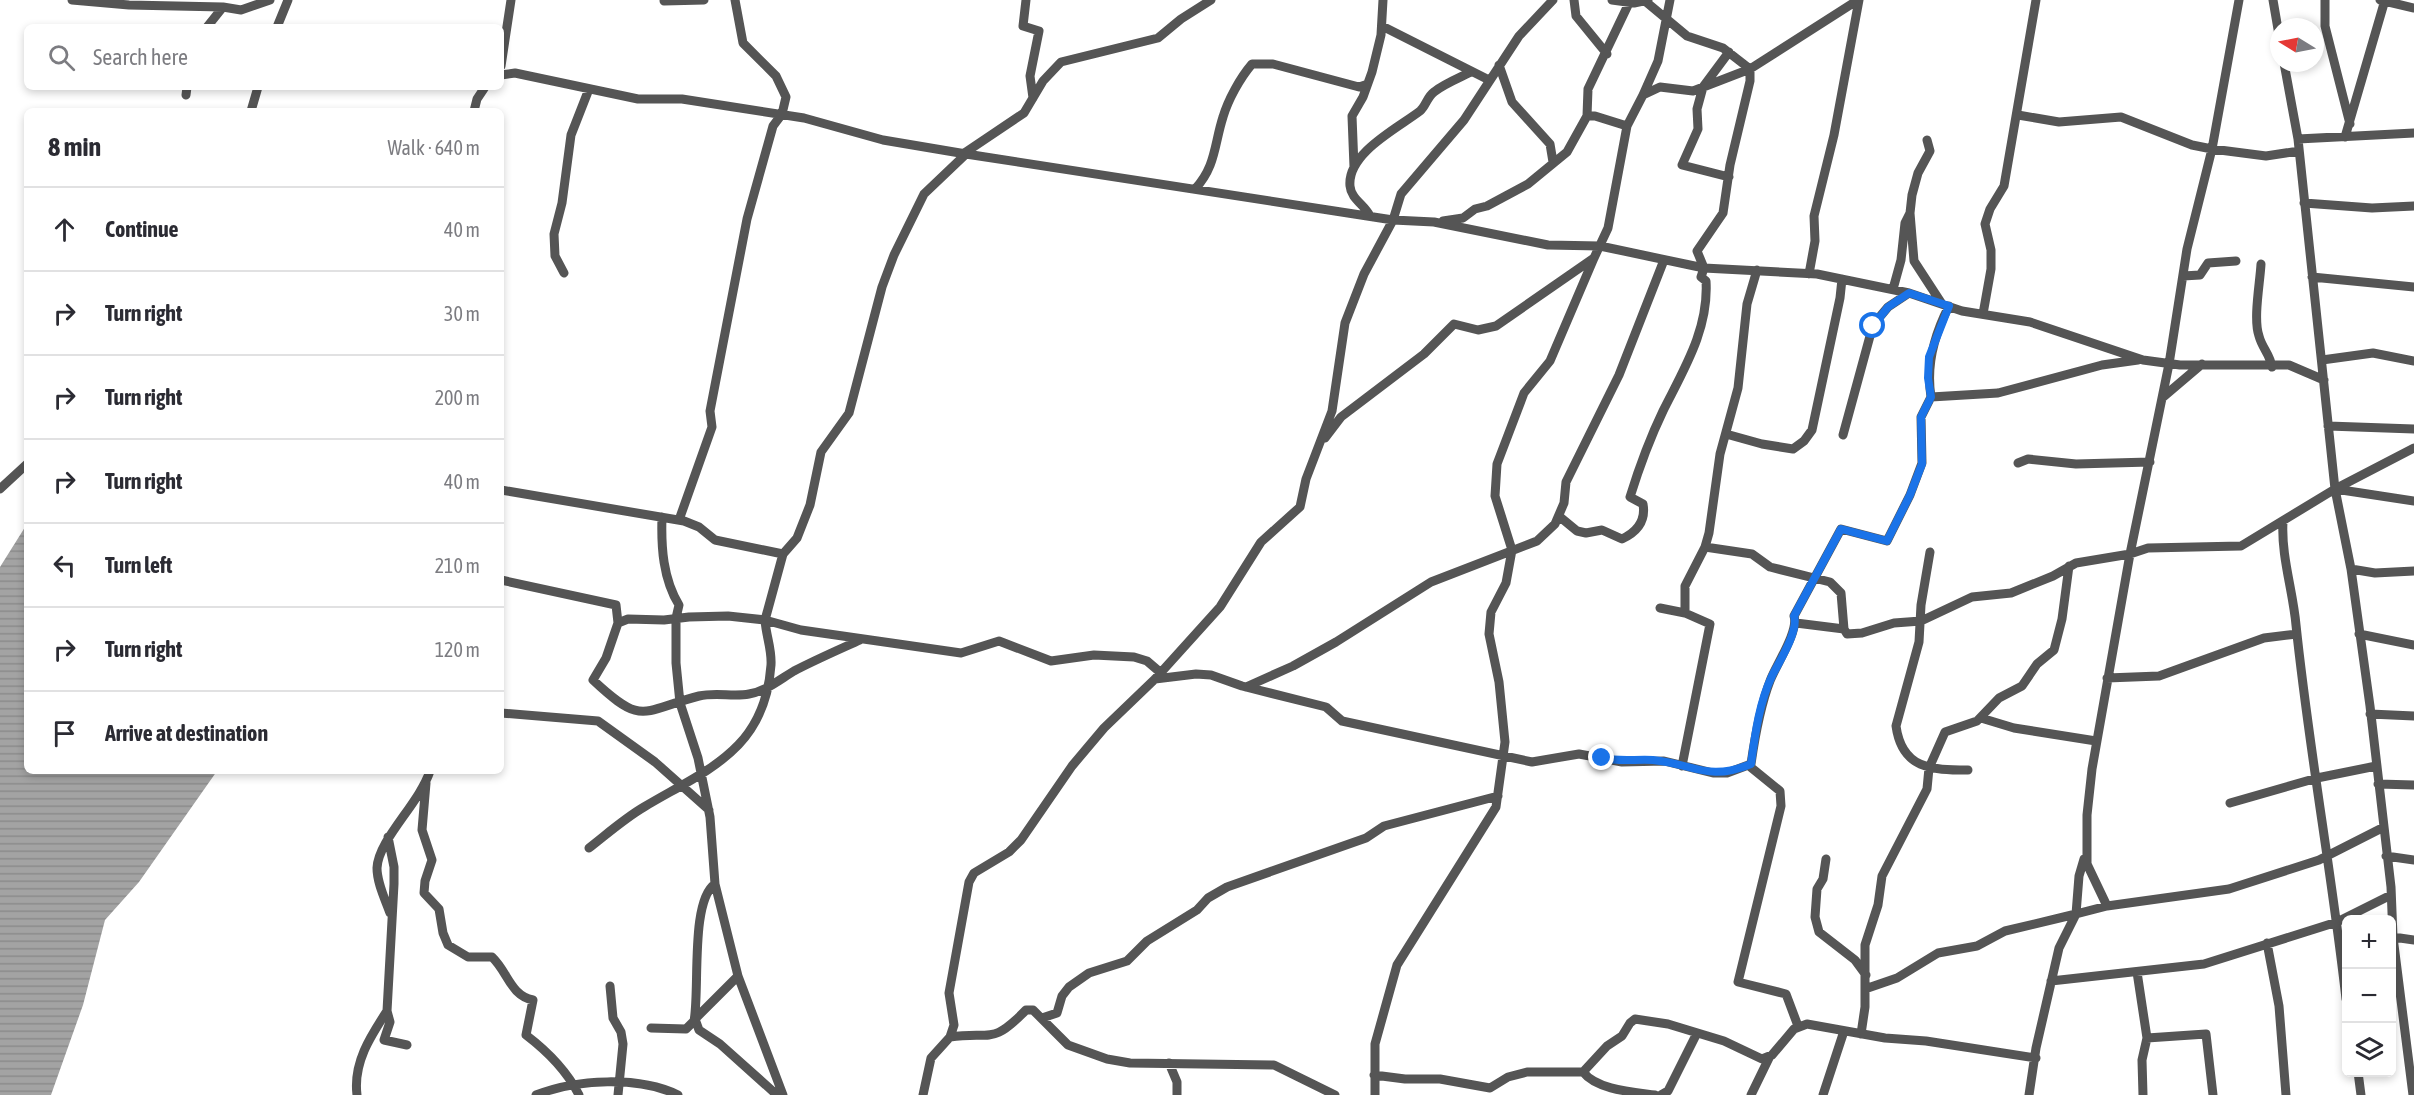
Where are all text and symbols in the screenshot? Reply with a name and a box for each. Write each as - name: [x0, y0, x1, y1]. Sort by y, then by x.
- north arrow: [2270, 18, 2324, 72]
- search box: [24, 24, 504, 90]
- icon: search: [45, 41, 78, 74]
- text: Search here: [93, 44, 188, 70]
- text: 8 min: [48, 132, 101, 162]
- text: Walk · 640 m: [388, 136, 480, 159]
- icon: ahead: [48, 213, 81, 246]
- text: Continue: [105, 216, 179, 242]
- text: 40 m: [444, 218, 480, 241]
- icon: right: [48, 297, 81, 330]
- text: Turn right: [105, 300, 182, 326]
- text: 30 m: [444, 302, 480, 325]
- route start: [1859, 312, 1885, 338]
- icon: right: [48, 381, 81, 414]
- text: Turn right: [105, 384, 182, 410]
- text: 200 m: [435, 386, 480, 409]
- icon: right: [48, 465, 81, 498]
- text: Turn right: [105, 468, 182, 494]
- text: 40 m: [444, 470, 480, 493]
- icon: left: [48, 549, 81, 582]
- text: Turn left: [105, 552, 172, 578]
- text: 210 m: [435, 554, 480, 577]
- icon: right: [48, 633, 81, 666]
- text: Turn right: [105, 636, 182, 662]
- text: 120 m: [435, 638, 480, 661]
- icon: arrive: [48, 717, 81, 750]
- text: Arrive at destination: [105, 720, 268, 746]
- route end: [1588, 744, 1614, 770]
- map controls: [2342, 915, 2396, 1077]
- button: +: [2342, 915, 2396, 969]
- button: −: [2342, 969, 2396, 1023]
- button: layers: [2342, 1023, 2396, 1077]

